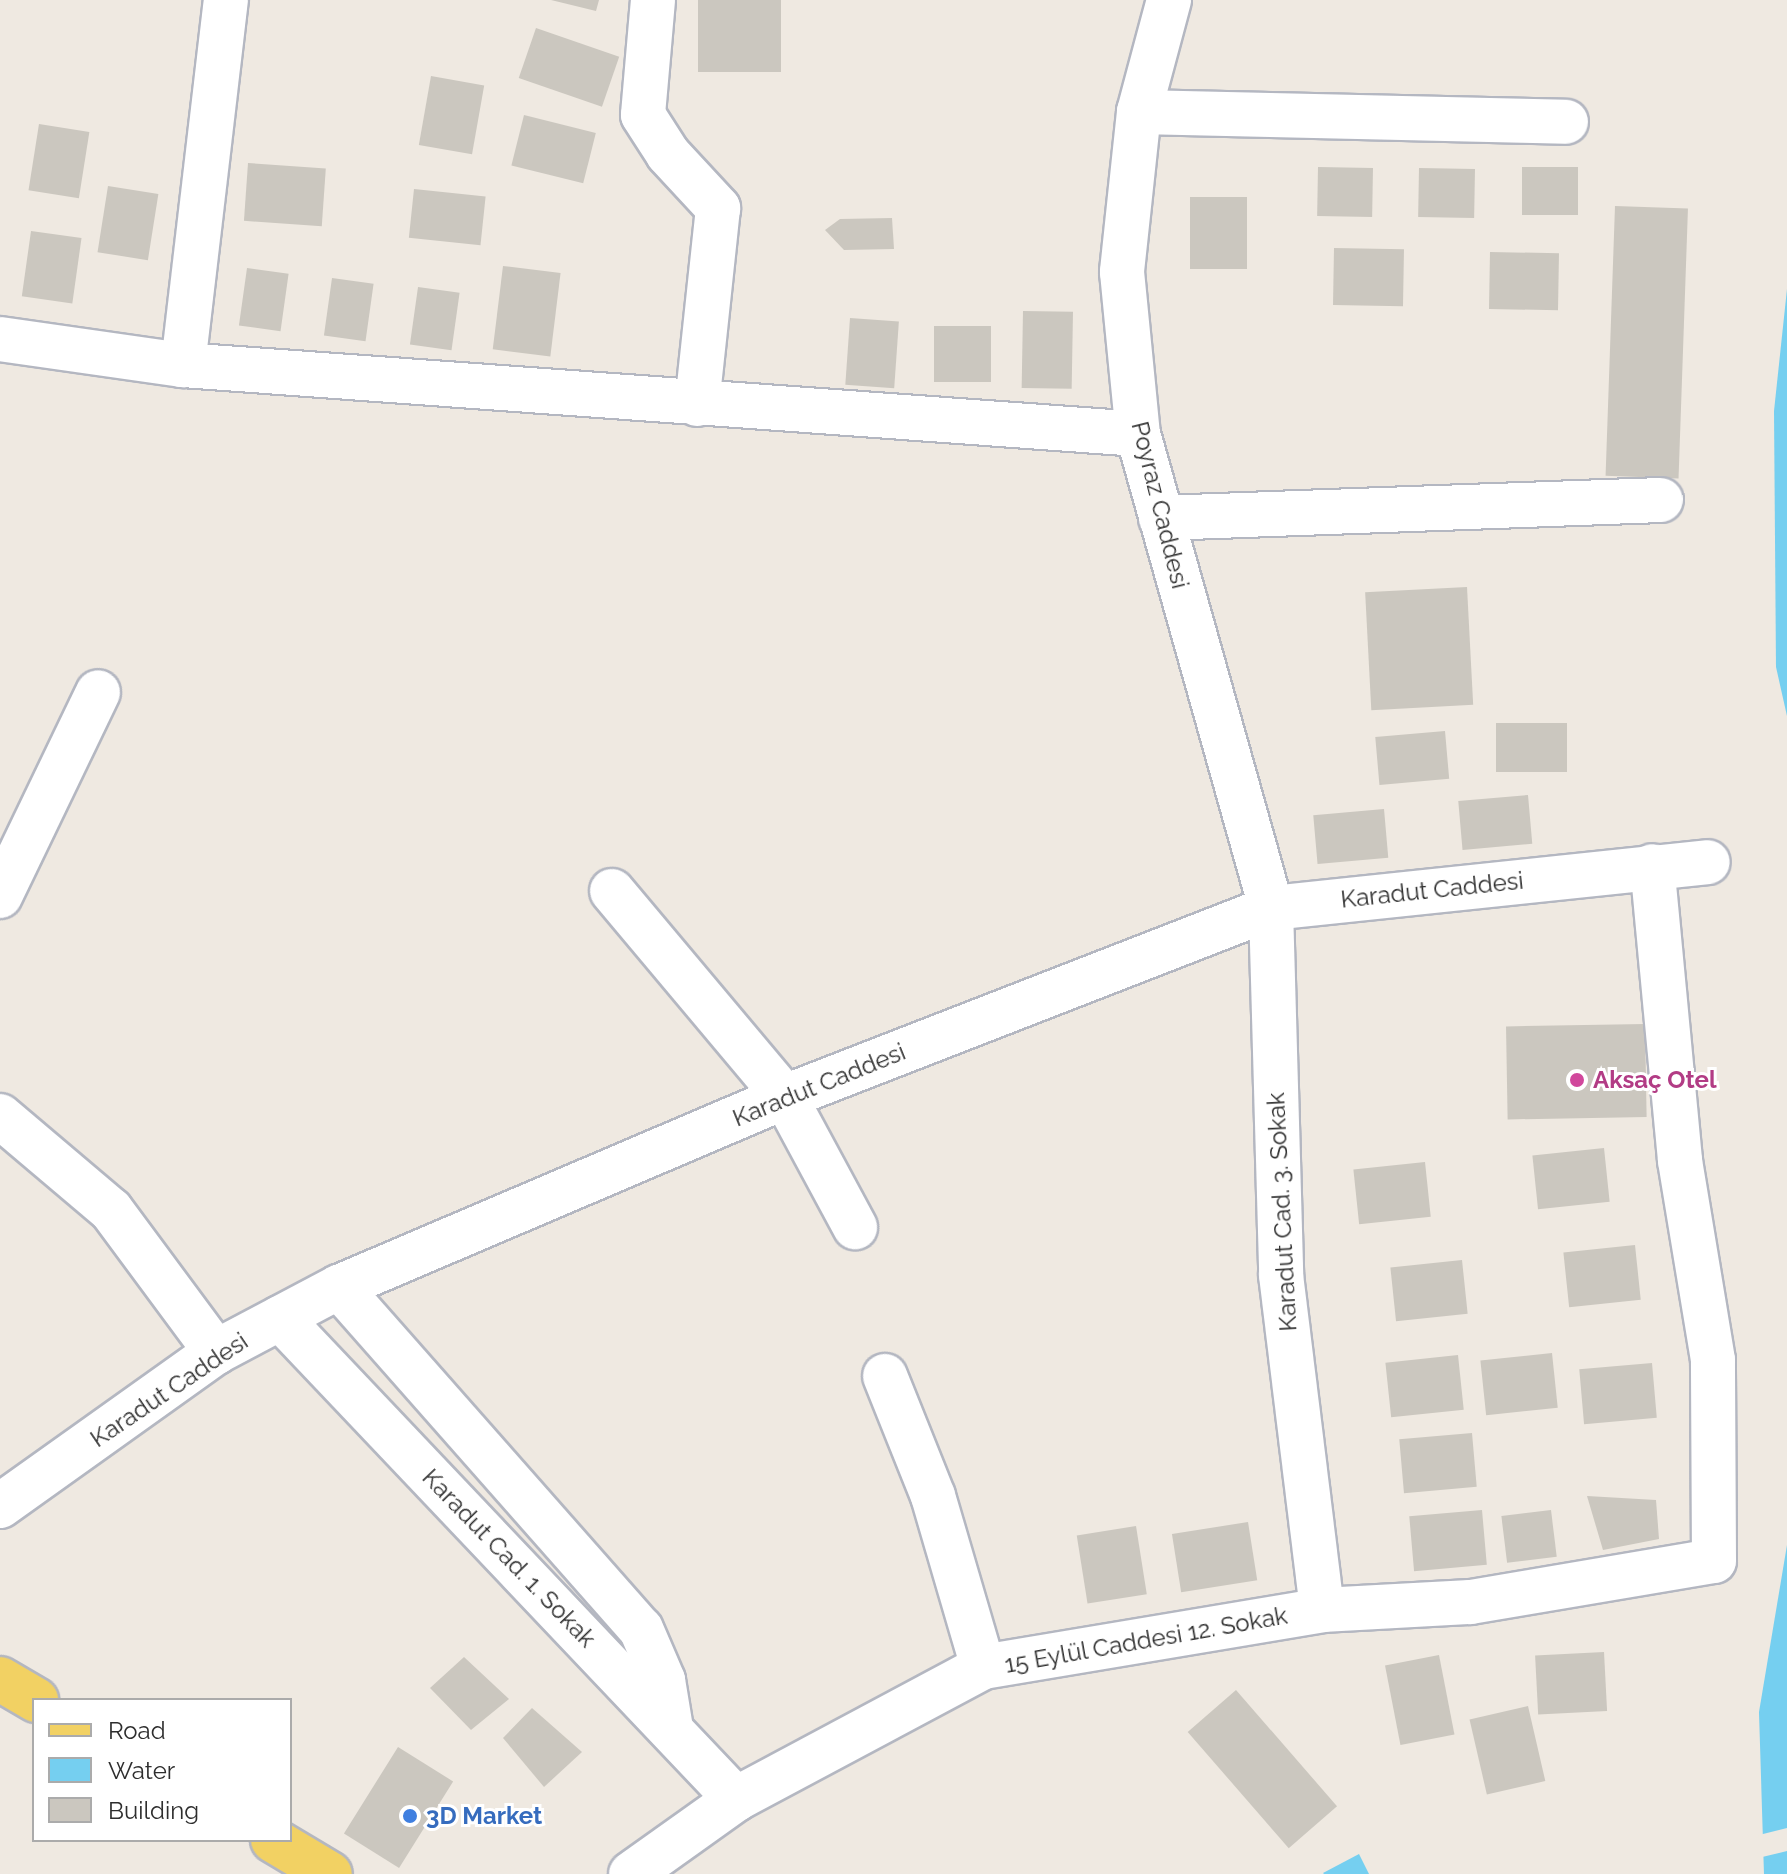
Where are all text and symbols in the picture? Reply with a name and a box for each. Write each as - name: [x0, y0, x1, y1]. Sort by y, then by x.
- street label: Poyraz Caddesi: [1125, 418, 1195, 592]
- street label: Karadut Caddesi: [1339, 866, 1525, 914]
- street label: Karadut Caddesi: [728, 1037, 910, 1133]
- place label: Aksaç Otel: [1593, 1066, 1717, 1094]
- marker: Aksaç Otel: [1568, 1071, 1586, 1089]
- street label: Karadut Cad. 3. Sokak: [1261, 1092, 1303, 1332]
- street label: Karadut Caddesi: [85, 1327, 253, 1453]
- street label: Karadut Cad. 1. Sokak: [416, 1463, 602, 1653]
- street label: 15 Eylül Caddesi 12. Sokak: [1002, 1601, 1290, 1679]
- legend: [32, 1698, 292, 1842]
- text: Road: [108, 1716, 166, 1745]
- text: Water: [108, 1756, 175, 1785]
- text: Building: [108, 1796, 199, 1825]
- place label: 3D Market: [426, 1802, 542, 1830]
- marker: 3D Market: [401, 1807, 419, 1825]

